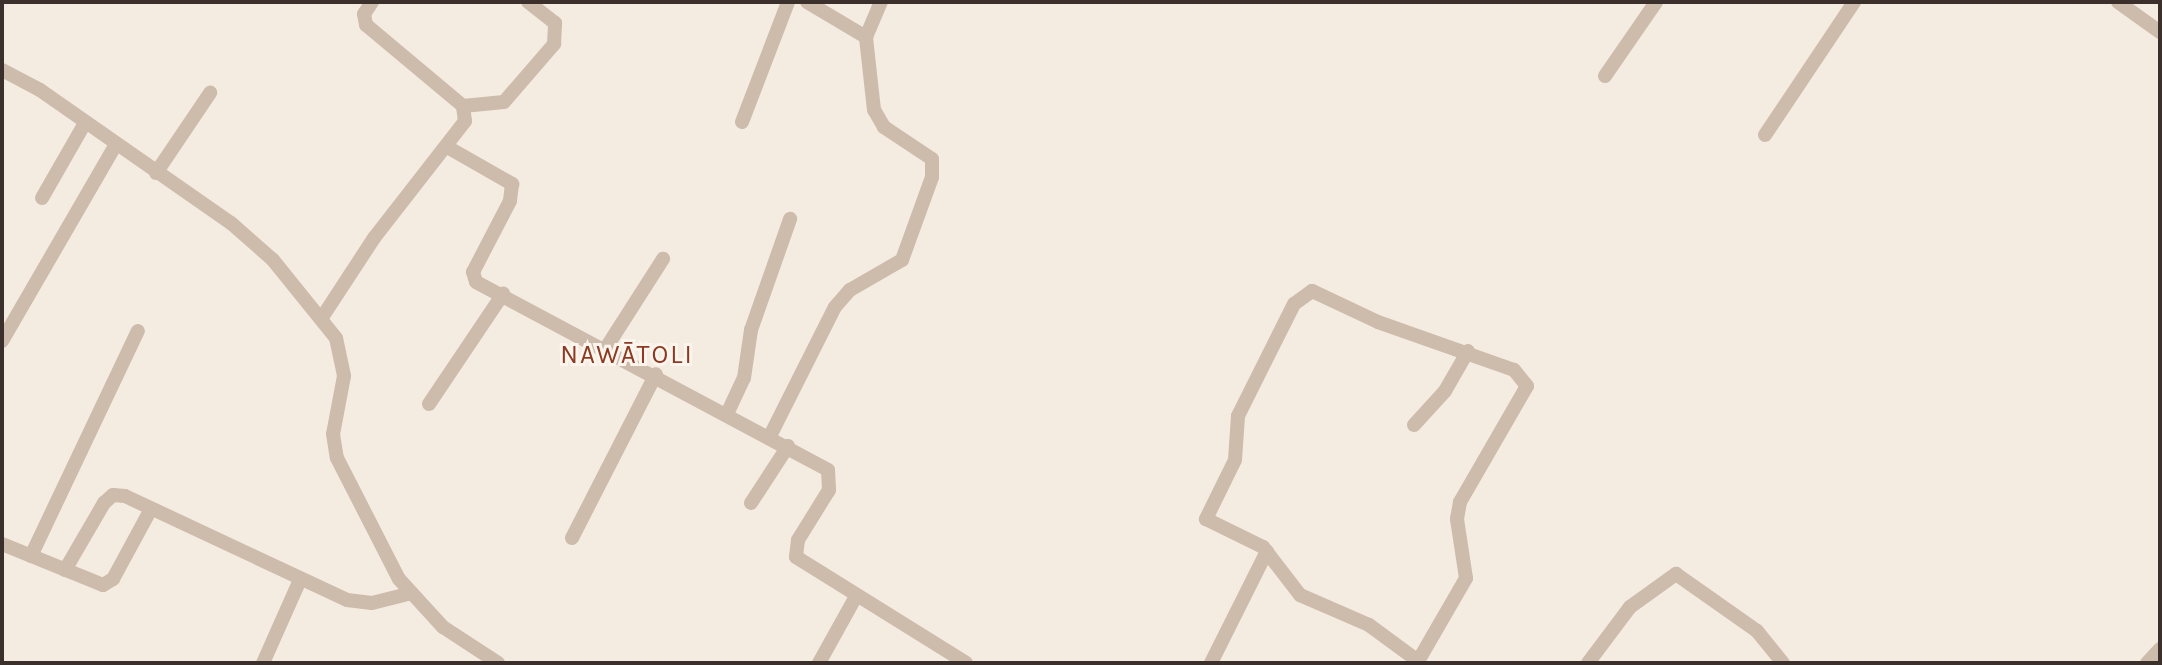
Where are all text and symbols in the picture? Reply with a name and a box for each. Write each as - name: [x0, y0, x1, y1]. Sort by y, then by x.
- district label: NAWĀTOLI: [560, 339, 694, 371]

